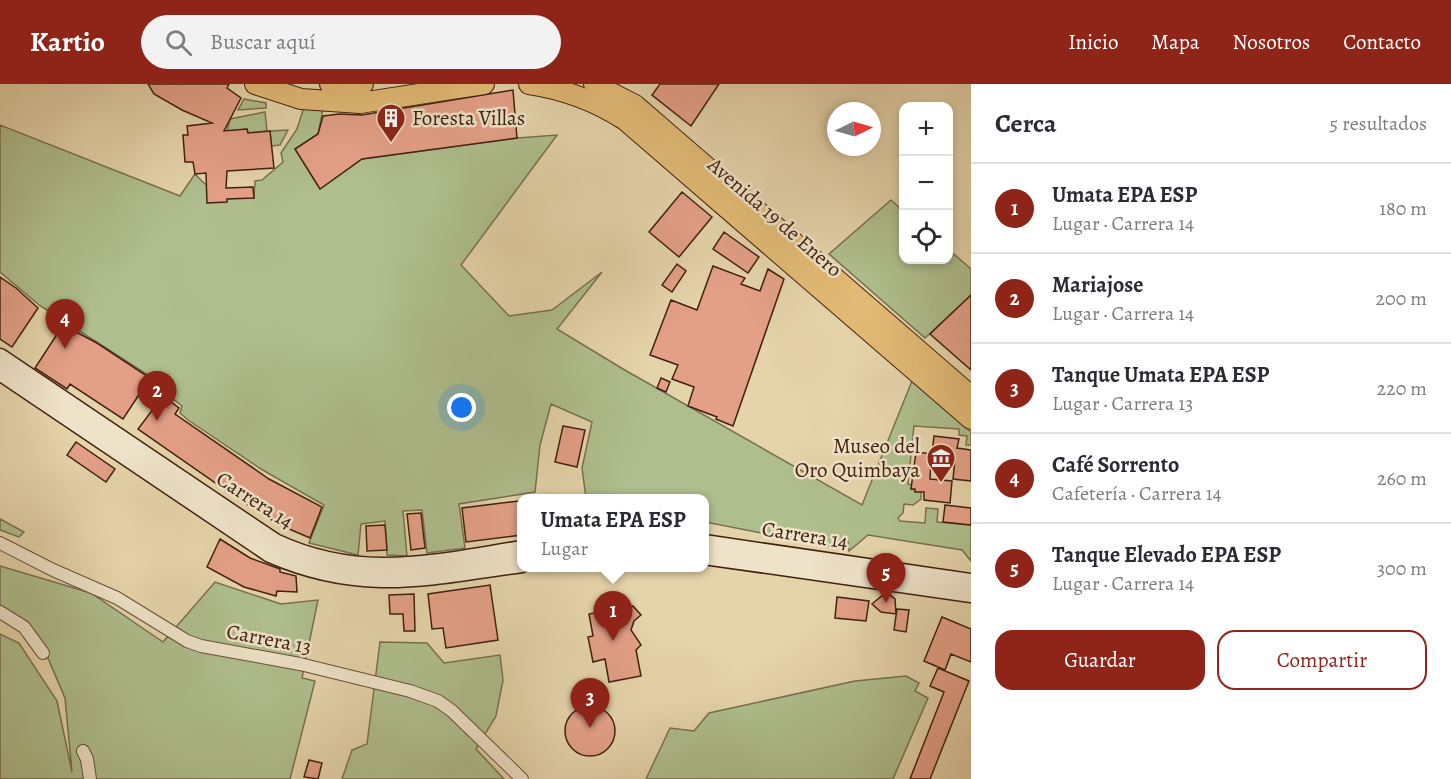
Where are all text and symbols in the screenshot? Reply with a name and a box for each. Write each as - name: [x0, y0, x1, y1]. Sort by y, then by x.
- search box: [141, 15, 561, 69]
- text: Kartio: [30, 23, 105, 61]
- icon: search: [162, 26, 195, 59]
- text: Buscar aquí: [210, 27, 316, 57]
- text: Inicio: [1068, 28, 1118, 56]
- text: Mapa: [1151, 28, 1200, 56]
- text: Nosotros: [1233, 28, 1310, 56]
- text: Contacto: [1343, 28, 1421, 56]
- building icon: Foresta Villas: [375, 102, 407, 144]
- north arrow: [827, 102, 881, 156]
- map controls: [899, 102, 953, 264]
- button: +: [899, 102, 953, 156]
- place label: Foresta Villas: [412, 104, 525, 132]
- text: Cerca: [995, 106, 1057, 141]
- text: 5 resultados: [1330, 110, 1427, 137]
- street label: Avenida 19 de Enero: [701, 150, 848, 283]
- button: −: [899, 156, 953, 210]
- text: Umata EPA ESP: [1052, 180, 1197, 210]
- text: 1: [1011, 195, 1018, 222]
- text: 180 m: [1379, 195, 1427, 222]
- button: locate: [899, 210, 953, 264]
- text: Lugar · Carrera 14: [1052, 210, 1194, 237]
- text: Mariajose: [1052, 270, 1144, 300]
- text: 2: [1010, 285, 1019, 312]
- text: 200 m: [1376, 285, 1427, 312]
- pin: 4: [46, 300, 84, 349]
- text: Lugar · Carrera 14: [1052, 300, 1194, 327]
- text: Tanque Umata EPA ESP: [1052, 360, 1269, 390]
- pin: 2: [138, 372, 176, 421]
- text: 3: [1010, 375, 1019, 402]
- text: 220 m: [1377, 375, 1427, 402]
- text: Lugar · Carrera 13: [1052, 390, 1193, 417]
- your location: [447, 393, 476, 422]
- place label: Museo del Oro Quimbaya: [795, 432, 920, 484]
- museum icon: Museo del Oro Quimbaya: [925, 442, 957, 484]
- text: Café Sorrento: [1052, 450, 1179, 480]
- street label: Carrera 14: [211, 465, 299, 535]
- text: 4: [1010, 465, 1019, 492]
- text: 260 m: [1377, 465, 1427, 492]
- text: Cafetería · Carrera 14: [1052, 480, 1222, 507]
- popup: [517, 494, 709, 572]
- text: Umata EPA ESP: [540, 505, 686, 535]
- street label: Carrera 14: [760, 514, 850, 556]
- text: Lugar: [540, 535, 588, 562]
- text: Tanque Elevado EPA ESP: [1052, 540, 1281, 570]
- pin: 5: [866, 554, 906, 603]
- text: 5: [1010, 555, 1019, 582]
- text: 300 m: [1377, 555, 1427, 582]
- text: Lugar · Carrera 14: [1052, 570, 1194, 597]
- pin: 1: [594, 592, 632, 641]
- street label: Carrera 13: [224, 617, 314, 661]
- button: Guardar: [995, 630, 1205, 690]
- button: Compartir: [1217, 630, 1427, 690]
- pin: 3: [570, 678, 610, 728]

